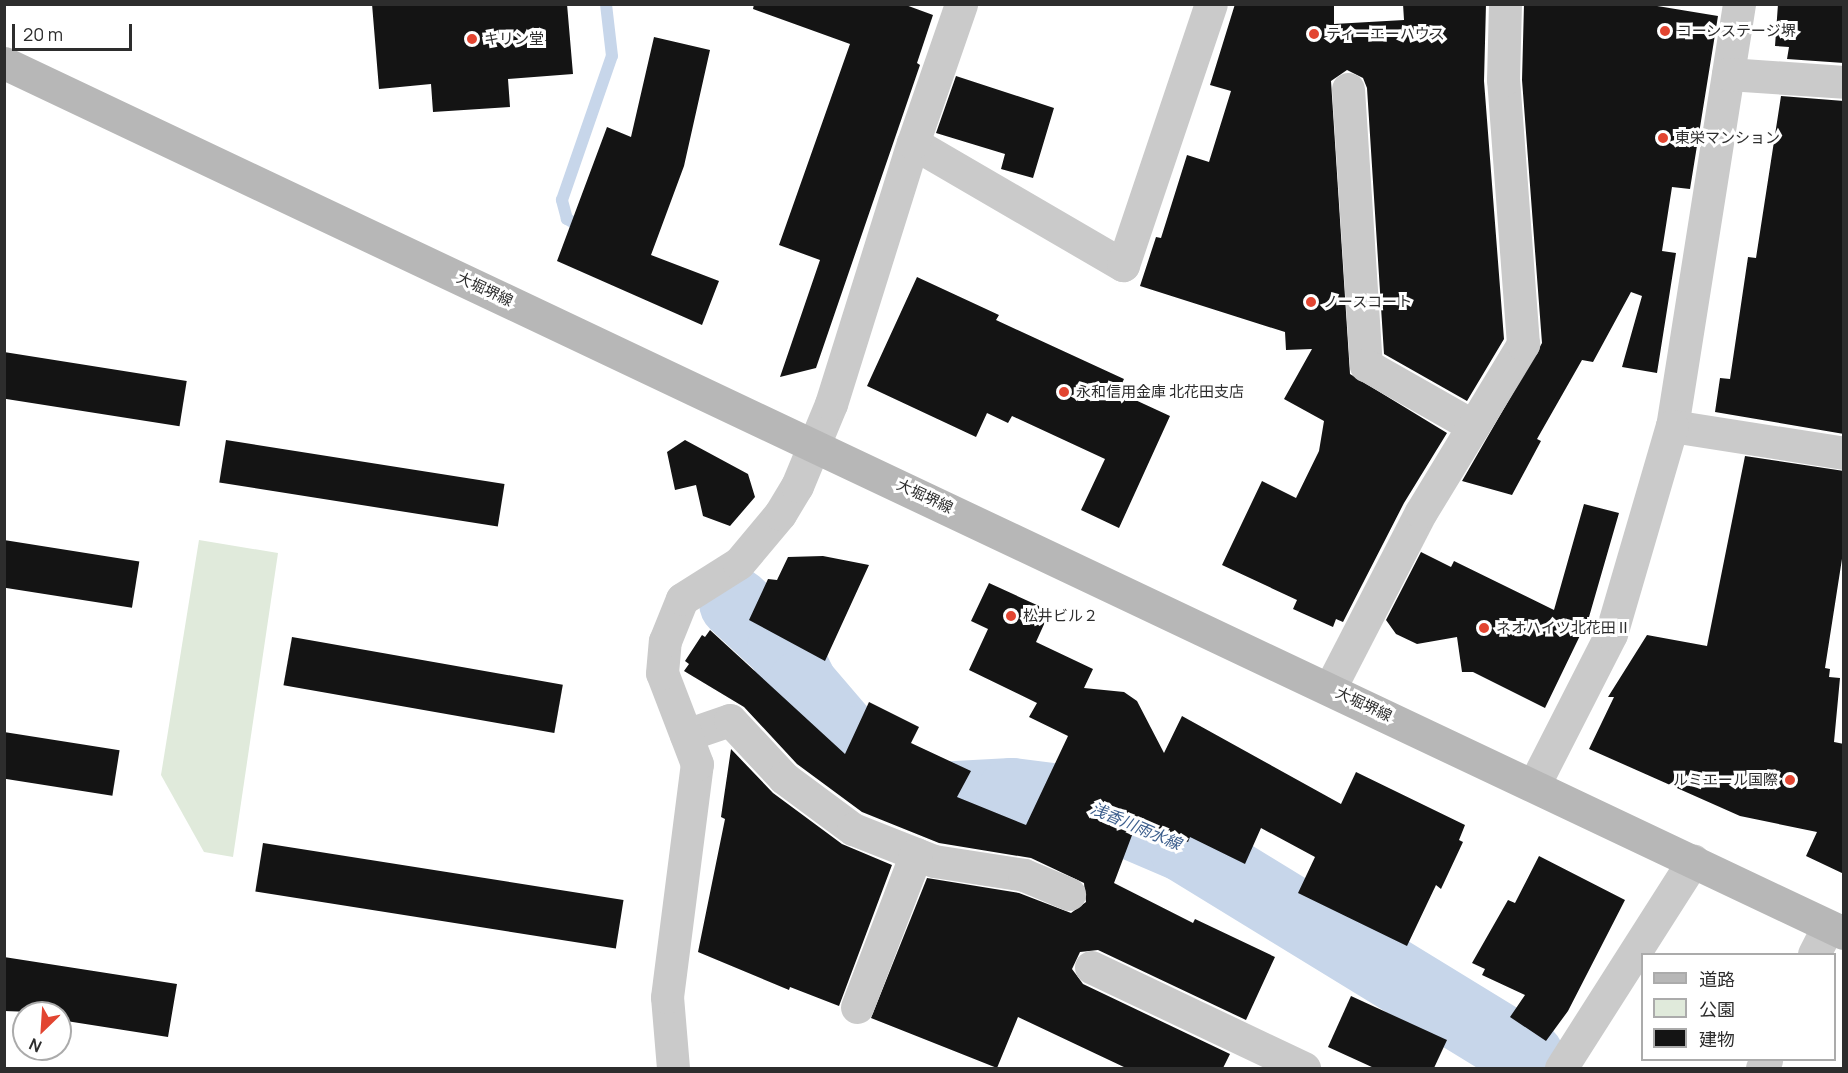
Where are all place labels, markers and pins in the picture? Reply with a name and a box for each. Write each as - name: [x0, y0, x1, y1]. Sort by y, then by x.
- place label: コーンステージ堺: [1677, 22, 1797, 40]
- marker: コーンステージ堺: [1658, 24, 1672, 38]
- place label: ティーエーハウス: [1326, 25, 1446, 43]
- marker: ティーエーハウス: [1307, 27, 1321, 41]
- place label: キリン堂: [484, 30, 544, 48]
- marker: キリン堂: [465, 32, 479, 46]
- place label: 東栄マンション: [1675, 129, 1780, 147]
- marker: 東栄マンション: [1656, 131, 1670, 145]
- place label: ノースコート: [1323, 293, 1413, 311]
- marker: ノースコート: [1304, 295, 1318, 309]
- place label: 永和信用金庫 北花田支店: [1076, 383, 1244, 401]
- marker: 永和信用金庫 北花田支店: [1057, 385, 1071, 399]
- place label: 松井ビル２: [1023, 607, 1098, 625]
- marker: 松井ビル２: [1004, 609, 1018, 623]
- place label: ネオハイツ北花田Ⅱ: [1496, 619, 1631, 637]
- marker: ネオハイツ北花田Ⅱ: [1477, 621, 1491, 635]
- place label: ルミエール国際: [1673, 771, 1778, 789]
- marker: ルミエール国際: [1783, 773, 1797, 787]

